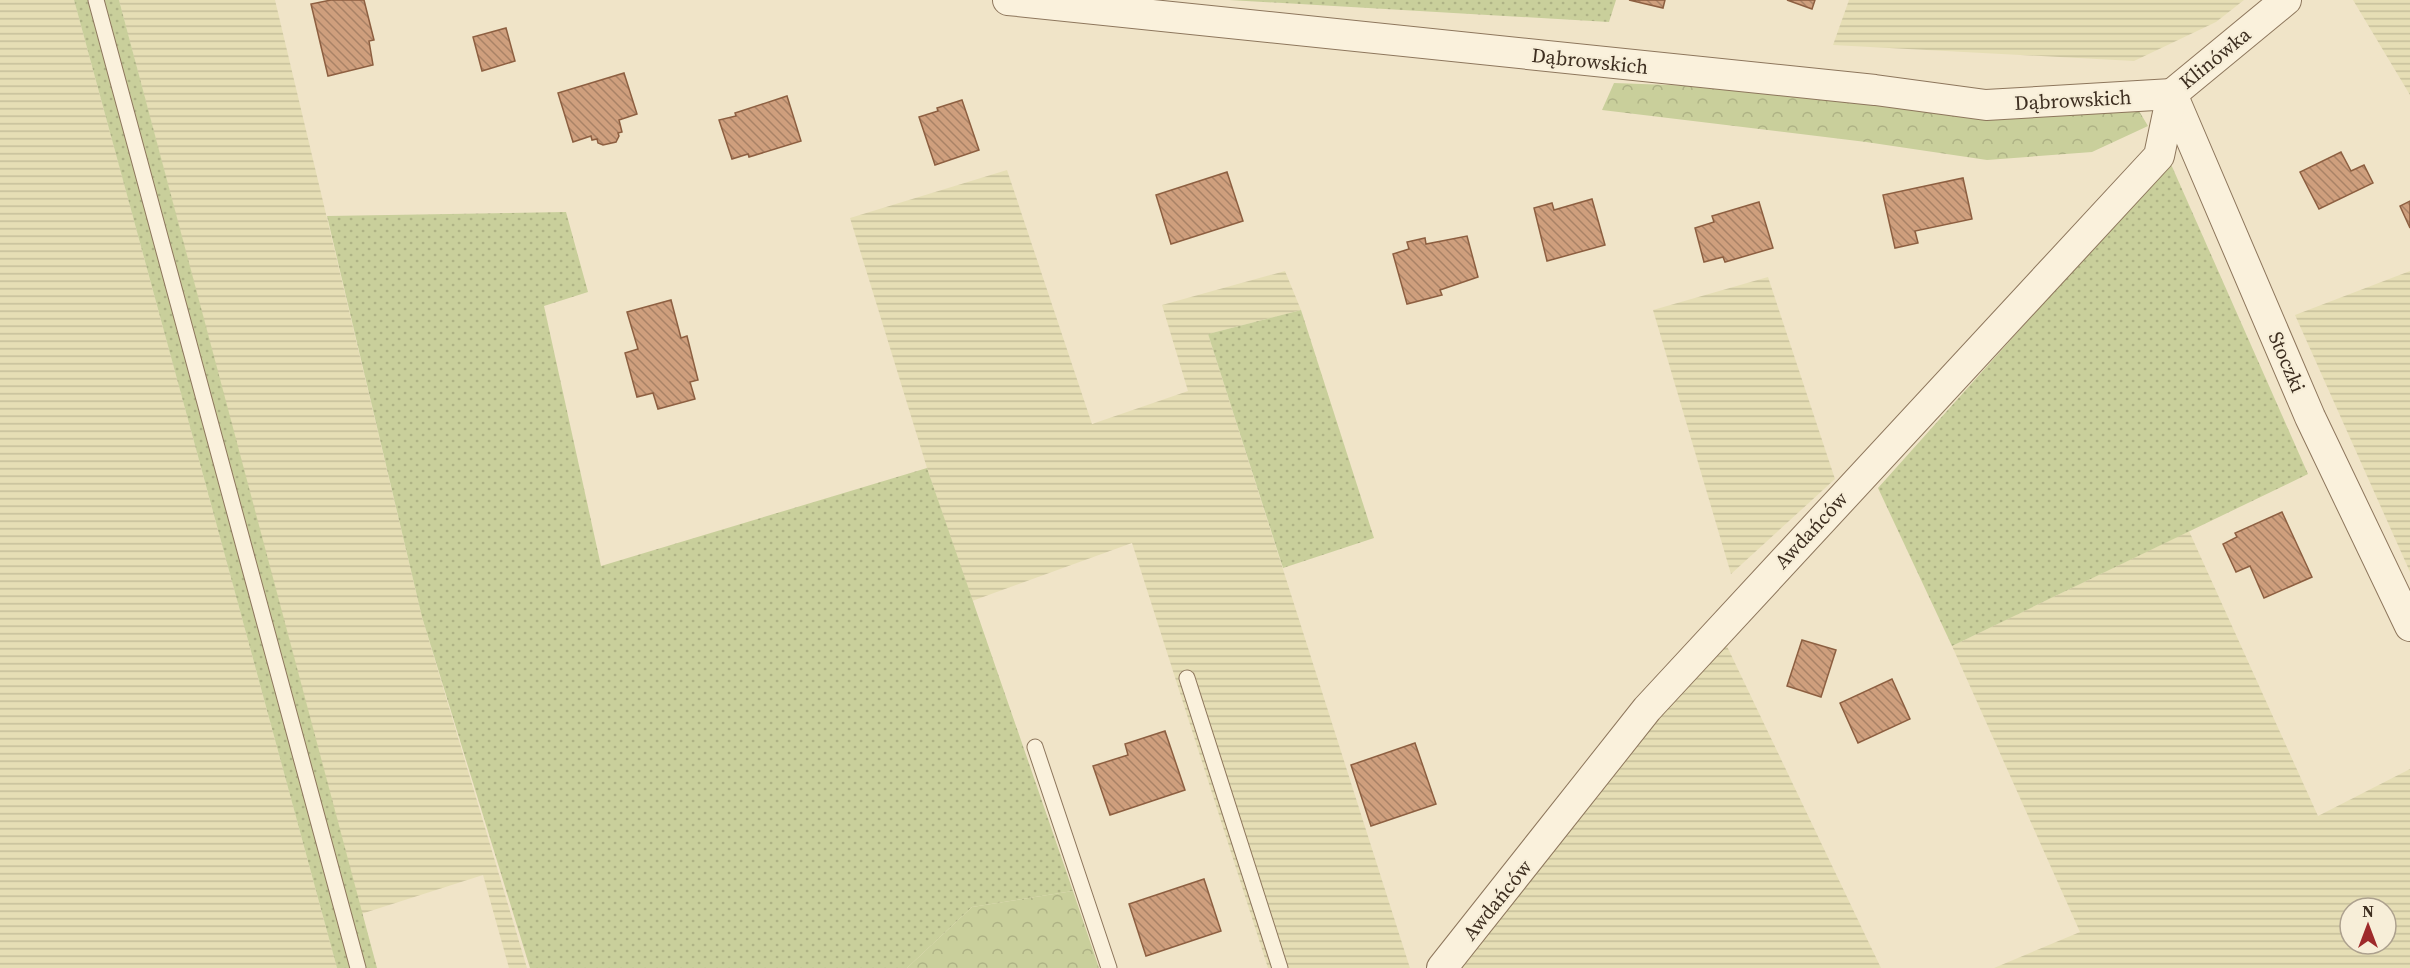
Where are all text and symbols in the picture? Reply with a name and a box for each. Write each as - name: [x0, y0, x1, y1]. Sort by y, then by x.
- street label: Klinówka: [2173, 20, 2257, 95]
- street label: Dąbrowskich: [1530, 41, 1650, 81]
- street label: Dąbrowskich: [2014, 83, 2132, 117]
- street label: Stoczki: [2262, 327, 2312, 397]
- street label: Awdańców: [1768, 485, 1855, 575]
- street label: Awdańców: [1456, 853, 1539, 946]
- north arrow: [2338, 896, 2398, 956]
- text: N: [2362, 900, 2374, 922]

